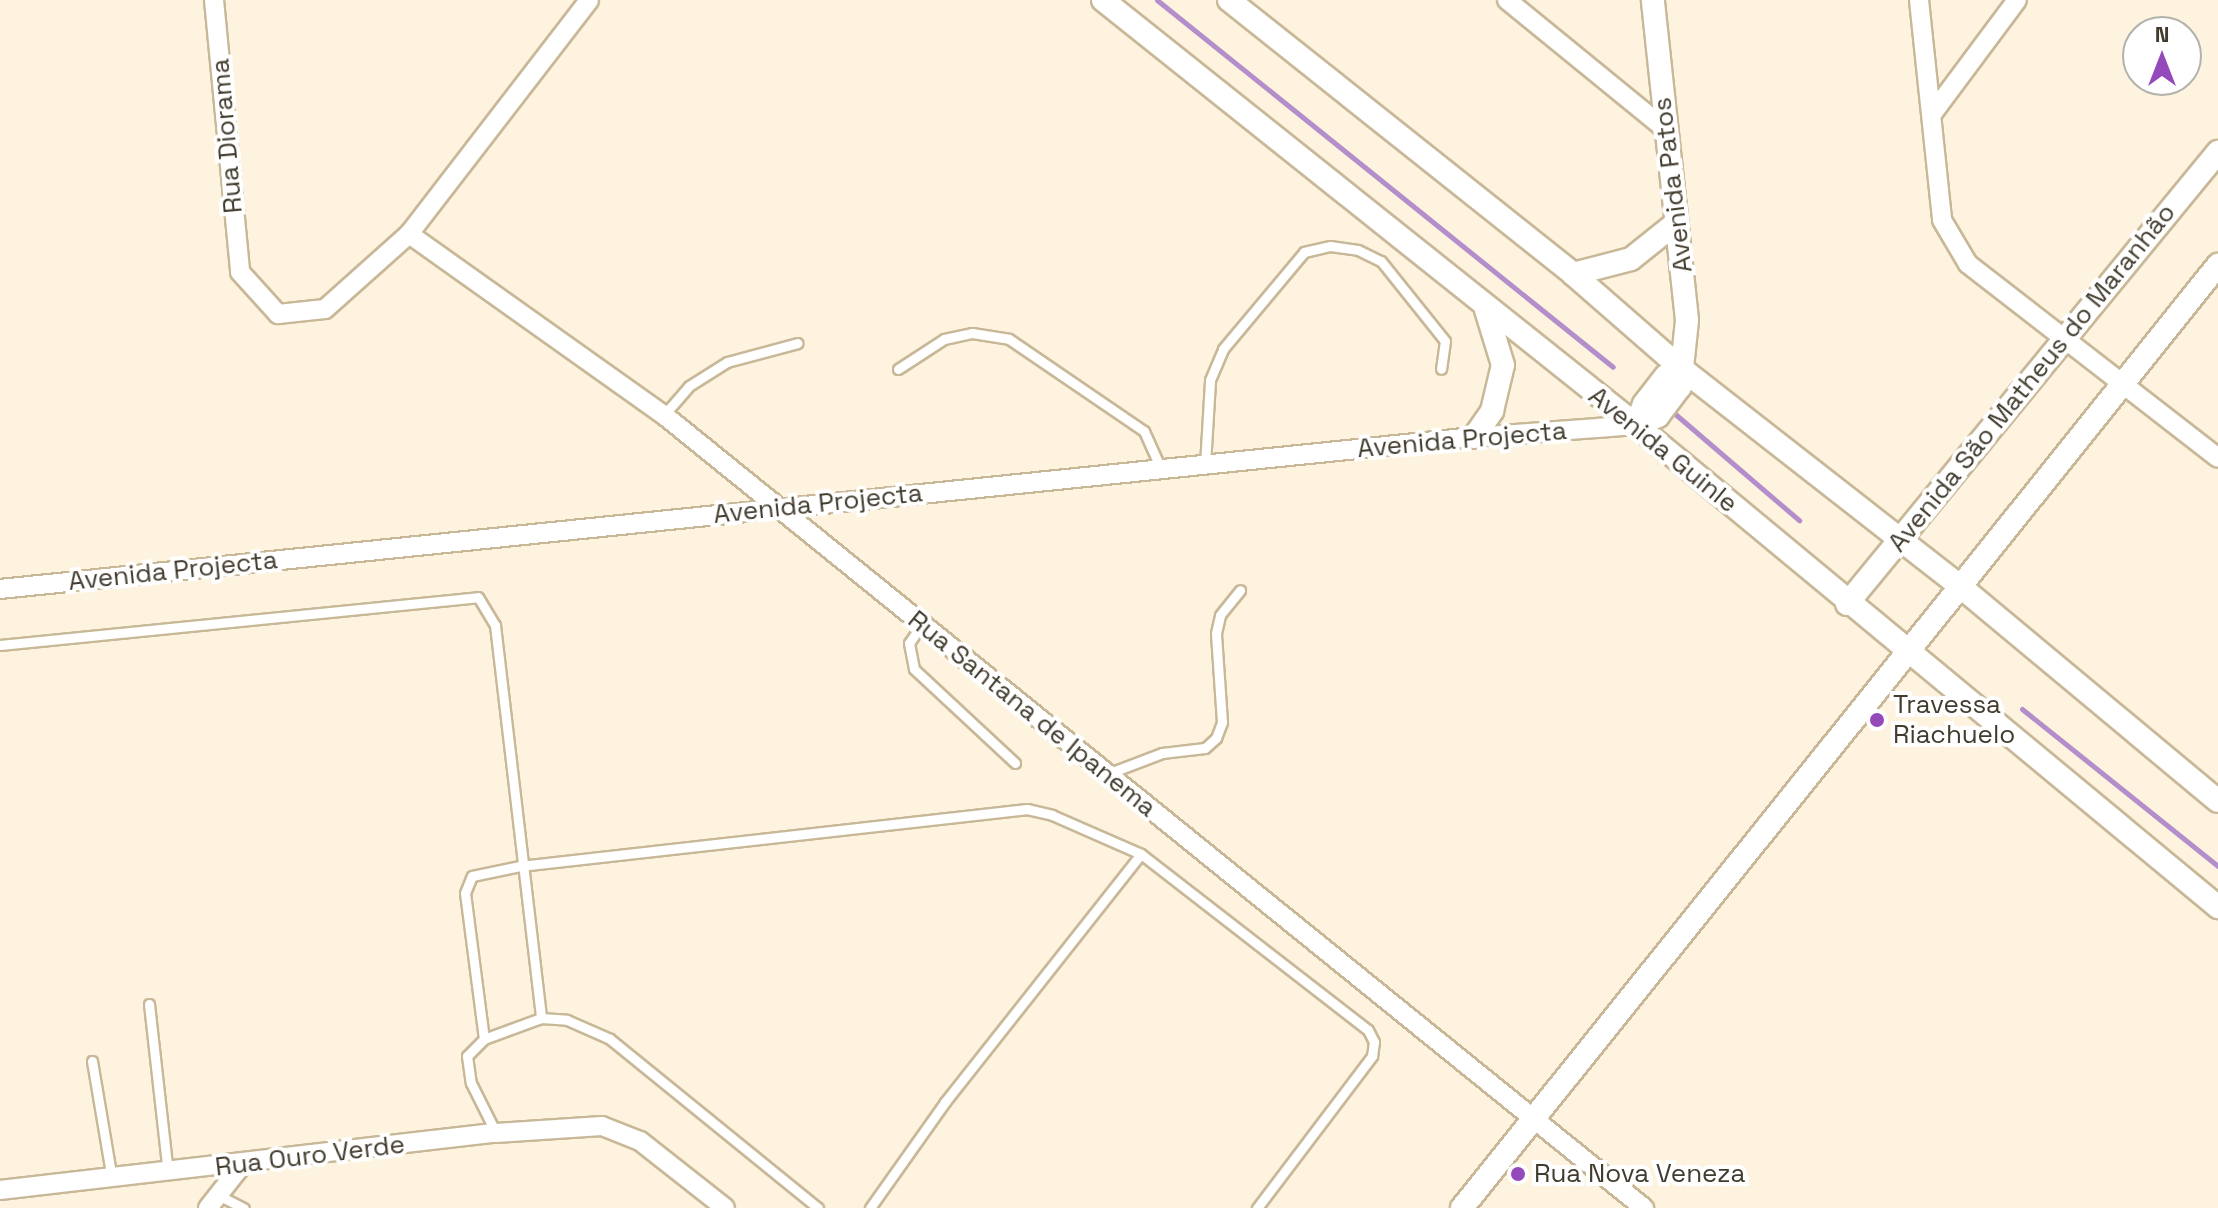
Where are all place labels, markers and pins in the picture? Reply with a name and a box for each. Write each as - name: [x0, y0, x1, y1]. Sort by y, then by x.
- place label: Travessa Riachuelo: [1893, 689, 2015, 750]
- marker: Travessa Riachuelo: [1868, 711, 1886, 729]
- place label: Rua Nova Veneza: [1534, 1158, 1746, 1190]
- marker: Rua Nova Veneza: [1509, 1165, 1527, 1183]

